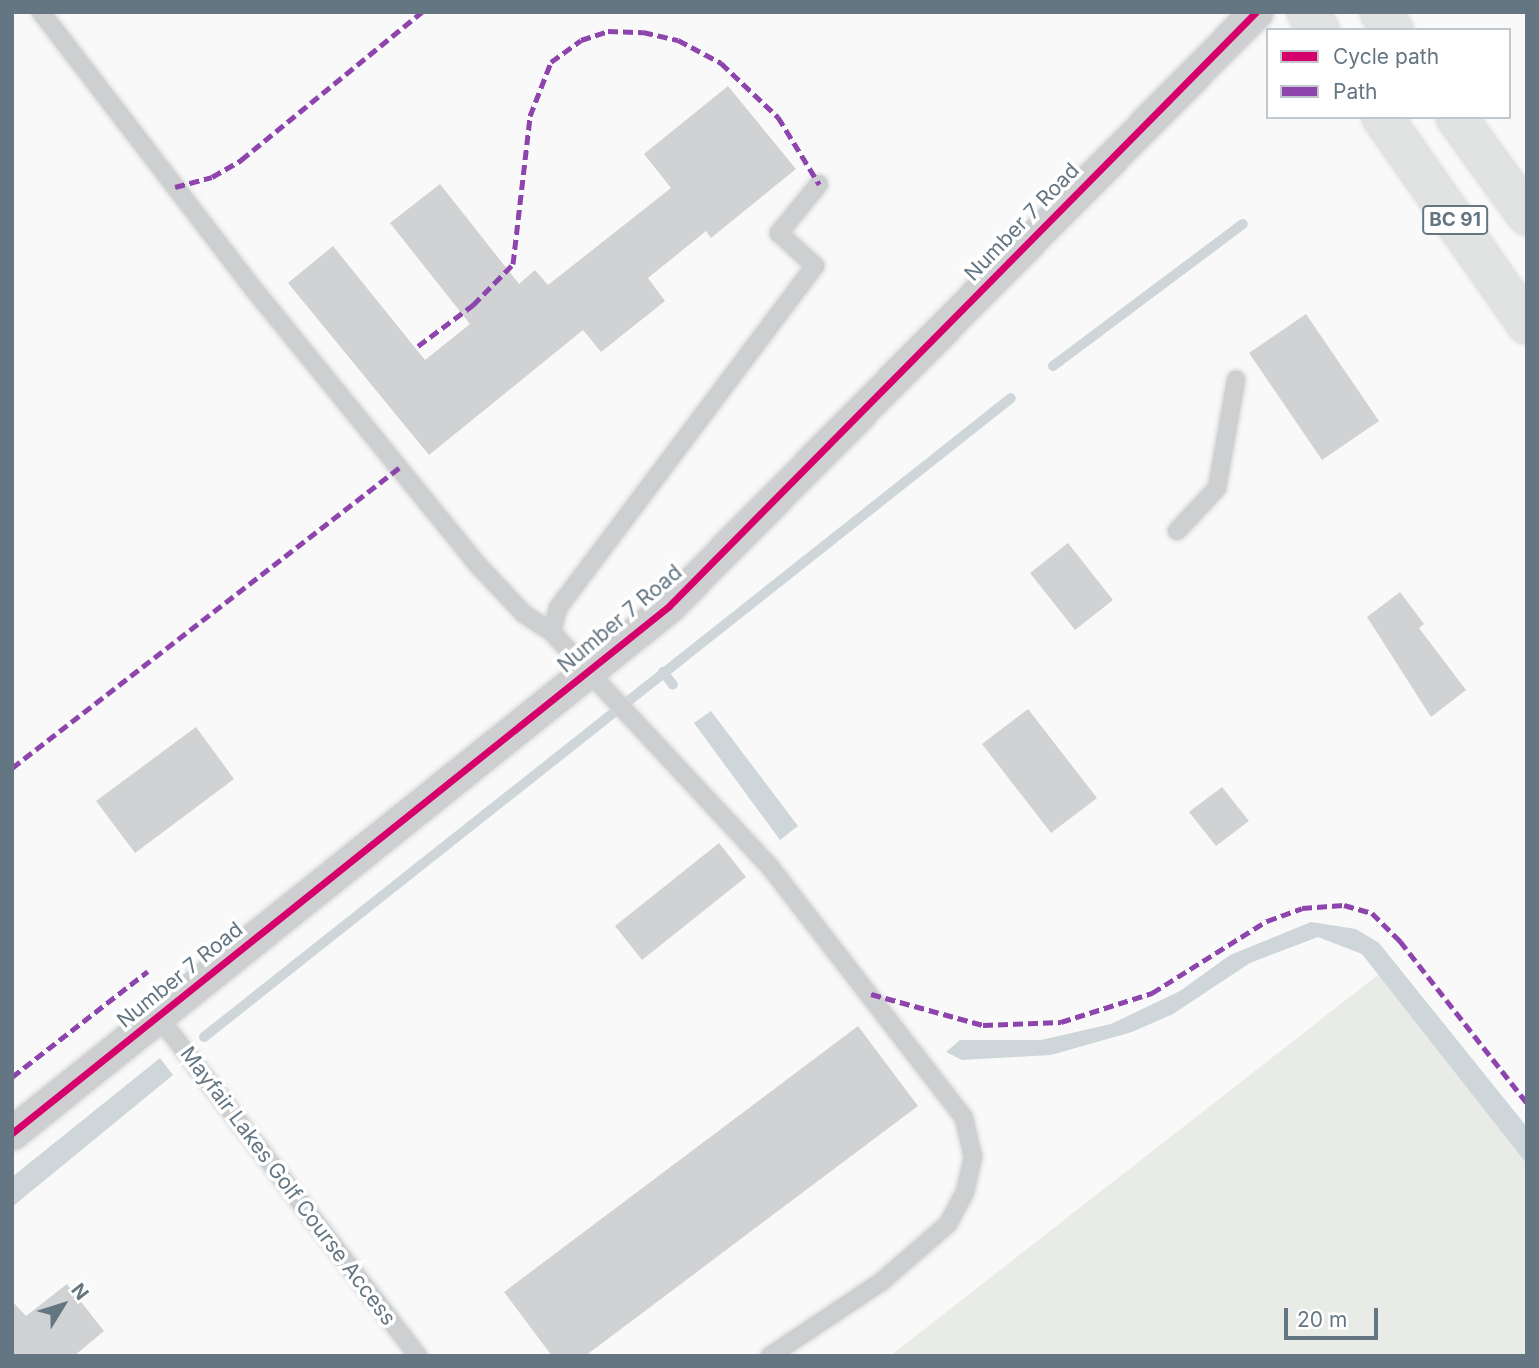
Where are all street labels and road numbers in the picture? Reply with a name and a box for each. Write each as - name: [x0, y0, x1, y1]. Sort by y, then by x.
- street label: Number 7 Road: [959, 158, 1085, 286]
- road number: BC 91: [1422, 204, 1488, 235]
- street label: Number 7 Road: [553, 560, 687, 678]
- street label: Number 7 Road: [112, 917, 248, 1033]
- street label: Mayfair Lakes Golf Course Access: [175, 1042, 401, 1330]

